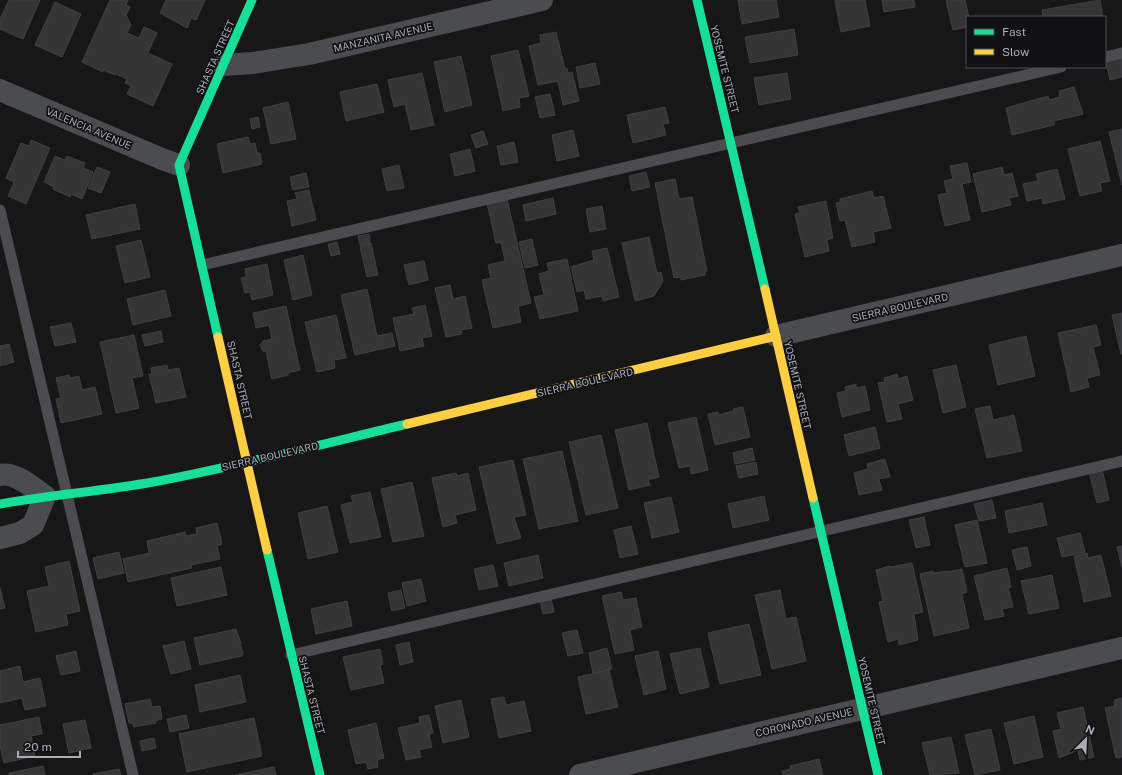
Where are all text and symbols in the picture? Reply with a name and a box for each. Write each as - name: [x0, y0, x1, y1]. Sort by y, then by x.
- legend: [966, 16, 1106, 68]
- street label: SHASTA STREET: [193, 18, 237, 96]
- street label: MANZANITA AVENUE: [332, 20, 434, 54]
- street label: YOSEMITE STREET: [708, 24, 742, 114]
- text: Fast: [1002, 25, 1027, 39]
- text: Slow: [1002, 45, 1030, 59]
- street label: VALENCIA AVENUE: [45, 105, 133, 151]
- street label: SIERRA BOULEVARD: [851, 290, 949, 324]
- street label: SHASTA STREET: [225, 340, 255, 420]
- street label: YOSEMITE STREET: [782, 340, 814, 430]
- street label: SIERRA BOULEVARD: [536, 365, 634, 399]
- street label: SIERRA BOULEVARD: [221, 439, 319, 473]
- street label: SHASTA STREET: [296, 655, 328, 735]
- street label: YOSEMITE STREET: [856, 656, 888, 746]
- street label: CORONADO AVENUE: [754, 705, 854, 739]
- north arrow: [1066, 719, 1106, 759]
- text: N: [1084, 723, 1096, 737]
- scale bar: [18, 733, 80, 759]
- text: 20 m: [24, 740, 52, 754]

